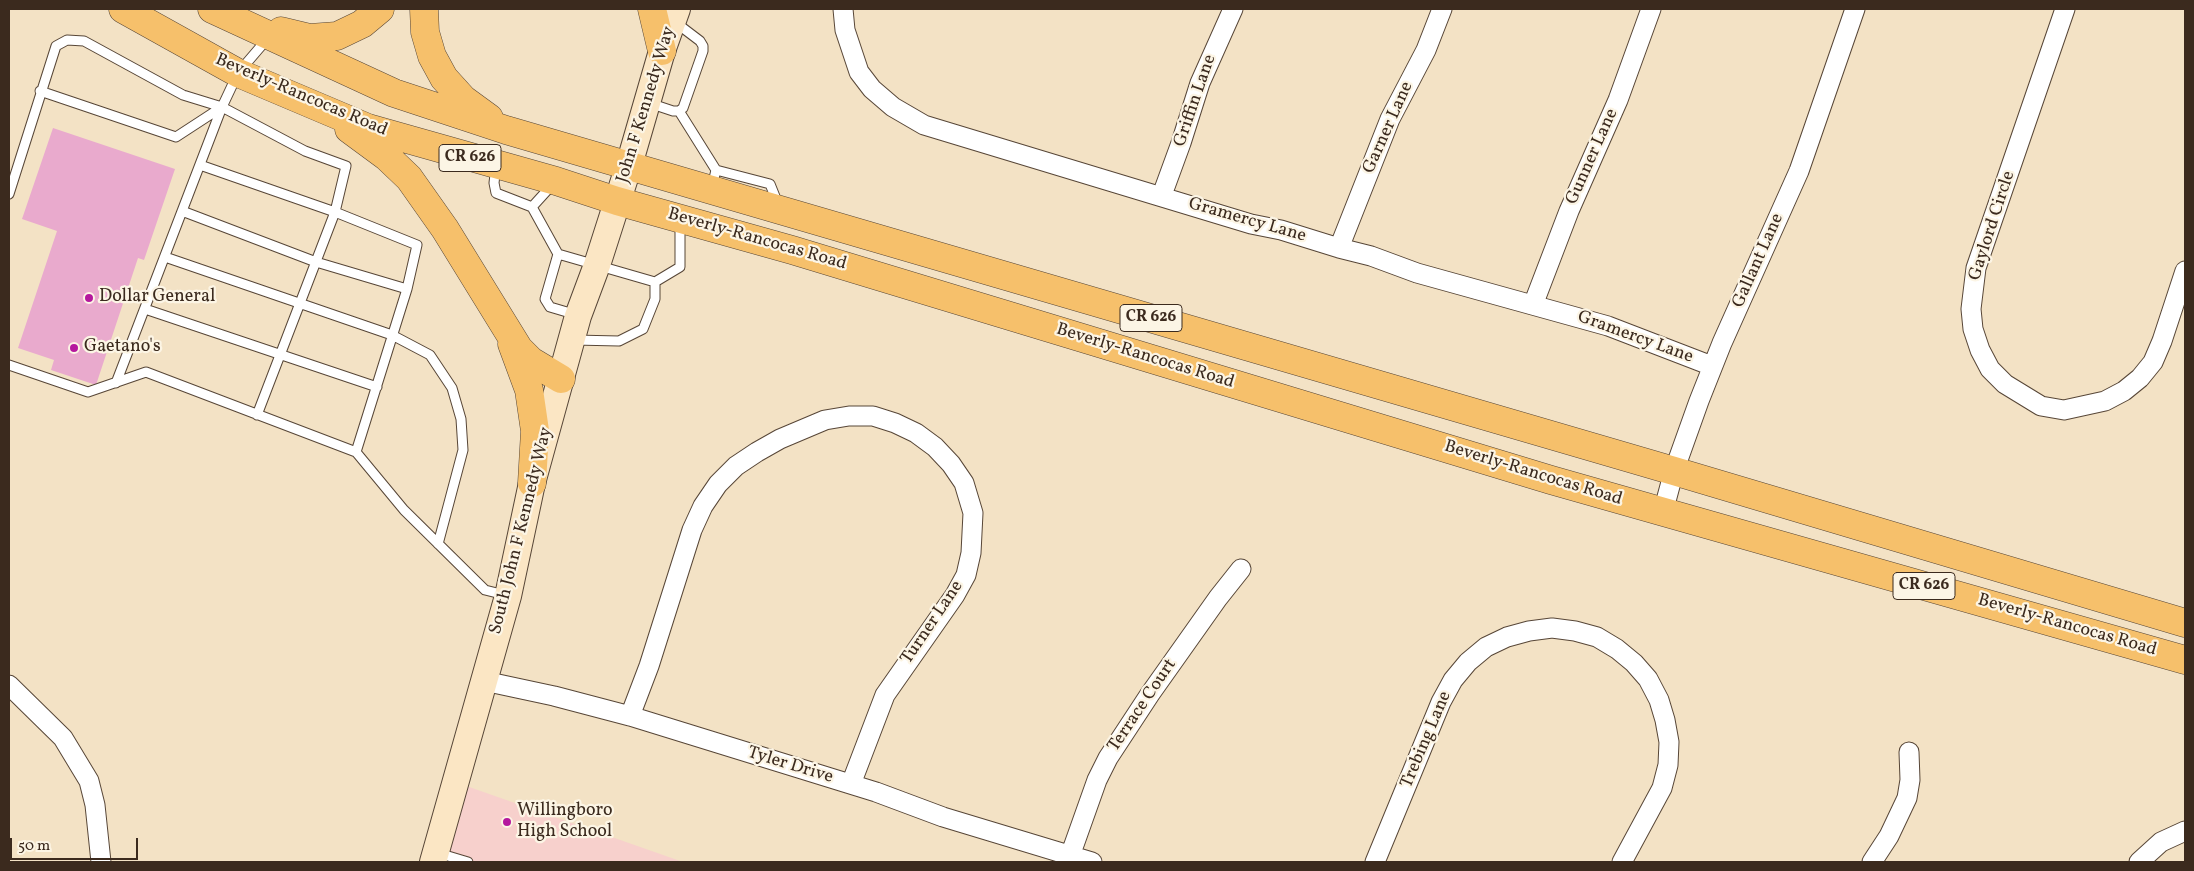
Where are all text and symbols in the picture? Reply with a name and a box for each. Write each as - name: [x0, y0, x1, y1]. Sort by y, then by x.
- street label: John F Kennedy Way: [613, 24, 681, 186]
- street label: Beverly-Rancocas Road: [212, 50, 390, 142]
- street label: Griffin Lane: [1170, 52, 1222, 150]
- street label: Garner Lane: [1359, 79, 1419, 177]
- street label: Gunner Lane: [1562, 106, 1624, 208]
- road number: CR 626: [439, 144, 501, 172]
- street label: Gaylord Circle: [1965, 169, 2021, 283]
- street label: Gramercy Lane: [1186, 194, 1308, 248]
- street label: Beverly-Rancocas Road: [665, 204, 849, 276]
- street label: Gallant Lane: [1729, 211, 1789, 311]
- place label: Dollar General: [99, 287, 215, 309]
- marker: Dollar General: [83, 292, 95, 304]
- road number: CR 626: [1120, 304, 1182, 332]
- street label: Gramercy Lane: [1574, 307, 1696, 369]
- street label: Beverly-Rancocas Road: [1053, 320, 1237, 394]
- place label: Gaetano's: [84, 337, 161, 359]
- marker: Gaetano's: [68, 342, 80, 354]
- street label: South John F Kennedy Way: [486, 425, 558, 637]
- street label: Beverly-Rancocas Road: [1441, 437, 1625, 511]
- road number: CR 626: [1893, 572, 1955, 600]
- street label: Turner Lane: [897, 577, 969, 669]
- street label: Beverly-Rancocas Road: [1975, 590, 2159, 662]
- street label: Terrace Court: [1104, 655, 1182, 757]
- street label: Trebing Lane: [1397, 688, 1457, 792]
- street label: Tyler Drive: [745, 743, 835, 789]
- place label: Willingboro High School: [517, 801, 613, 844]
- marker: Willingboro High School: [501, 816, 513, 828]
- scale bar: [12, 828, 140, 860]
- text: 50 m: [18, 836, 50, 857]

